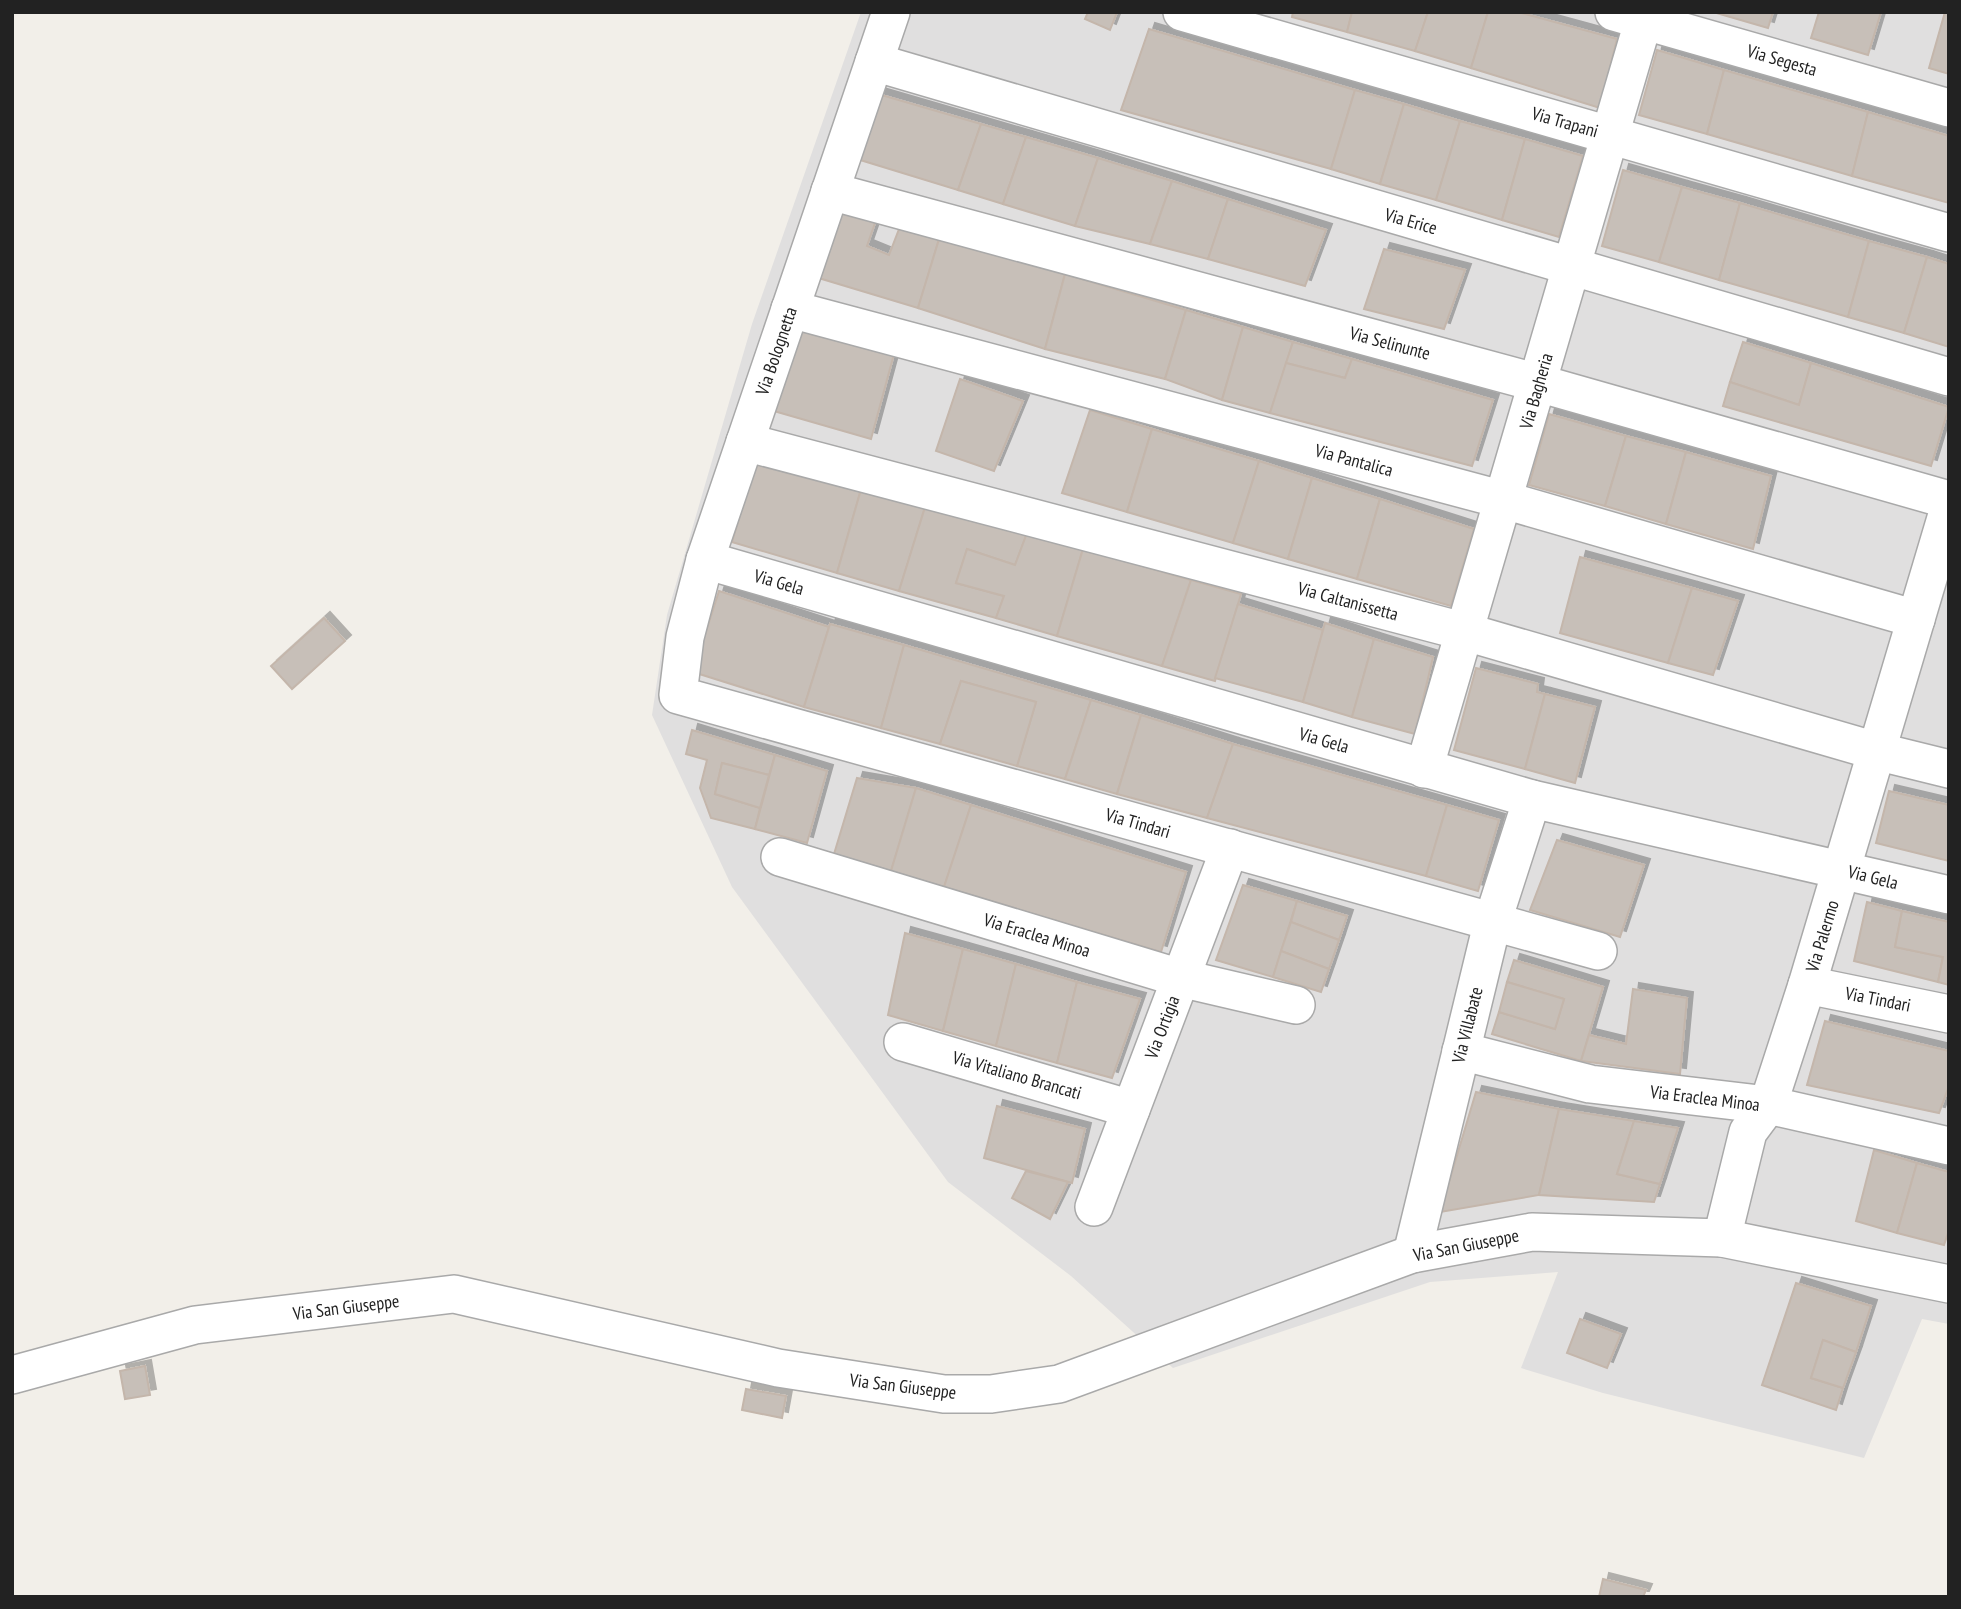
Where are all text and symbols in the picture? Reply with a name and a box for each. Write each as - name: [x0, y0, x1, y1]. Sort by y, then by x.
- street label: Via Segesta: [1743, 39, 1820, 81]
- street label: Via Trapani: [1528, 101, 1601, 142]
- street label: Via Erice: [1381, 202, 1440, 239]
- street label: Via Bolognetta: [750, 304, 802, 399]
- street label: Via Selinunte: [1346, 321, 1433, 365]
- street label: Via Bagheria: [1514, 350, 1558, 433]
- street label: Via Pantalica: [1311, 438, 1396, 481]
- street label: Via Gela: [750, 564, 807, 600]
- street label: Via Caltanissetta: [1294, 576, 1401, 625]
- street label: Via Gela: [1295, 722, 1352, 758]
- street label: Via Tindari: [1102, 803, 1173, 843]
- street label: Via Gela: [1845, 859, 1901, 894]
- street label: Via Palermo: [1800, 897, 1844, 976]
- street label: Via Eraclea Minoa: [980, 908, 1093, 962]
- street label: Via Tindari: [1842, 981, 1913, 1017]
- street label: Via Villabate: [1446, 984, 1488, 1067]
- street label: Via Ortigia: [1139, 992, 1185, 1063]
- street label: Via Vitaliano Brancati: [949, 1045, 1084, 1104]
- street label: Via Eraclea Minoa: [1648, 1080, 1761, 1116]
- street label: Via San Giuseppe: [1410, 1223, 1521, 1267]
- street label: Via San Giuseppe: [290, 1289, 401, 1325]
- street label: Via San Giuseppe: [847, 1368, 958, 1404]

